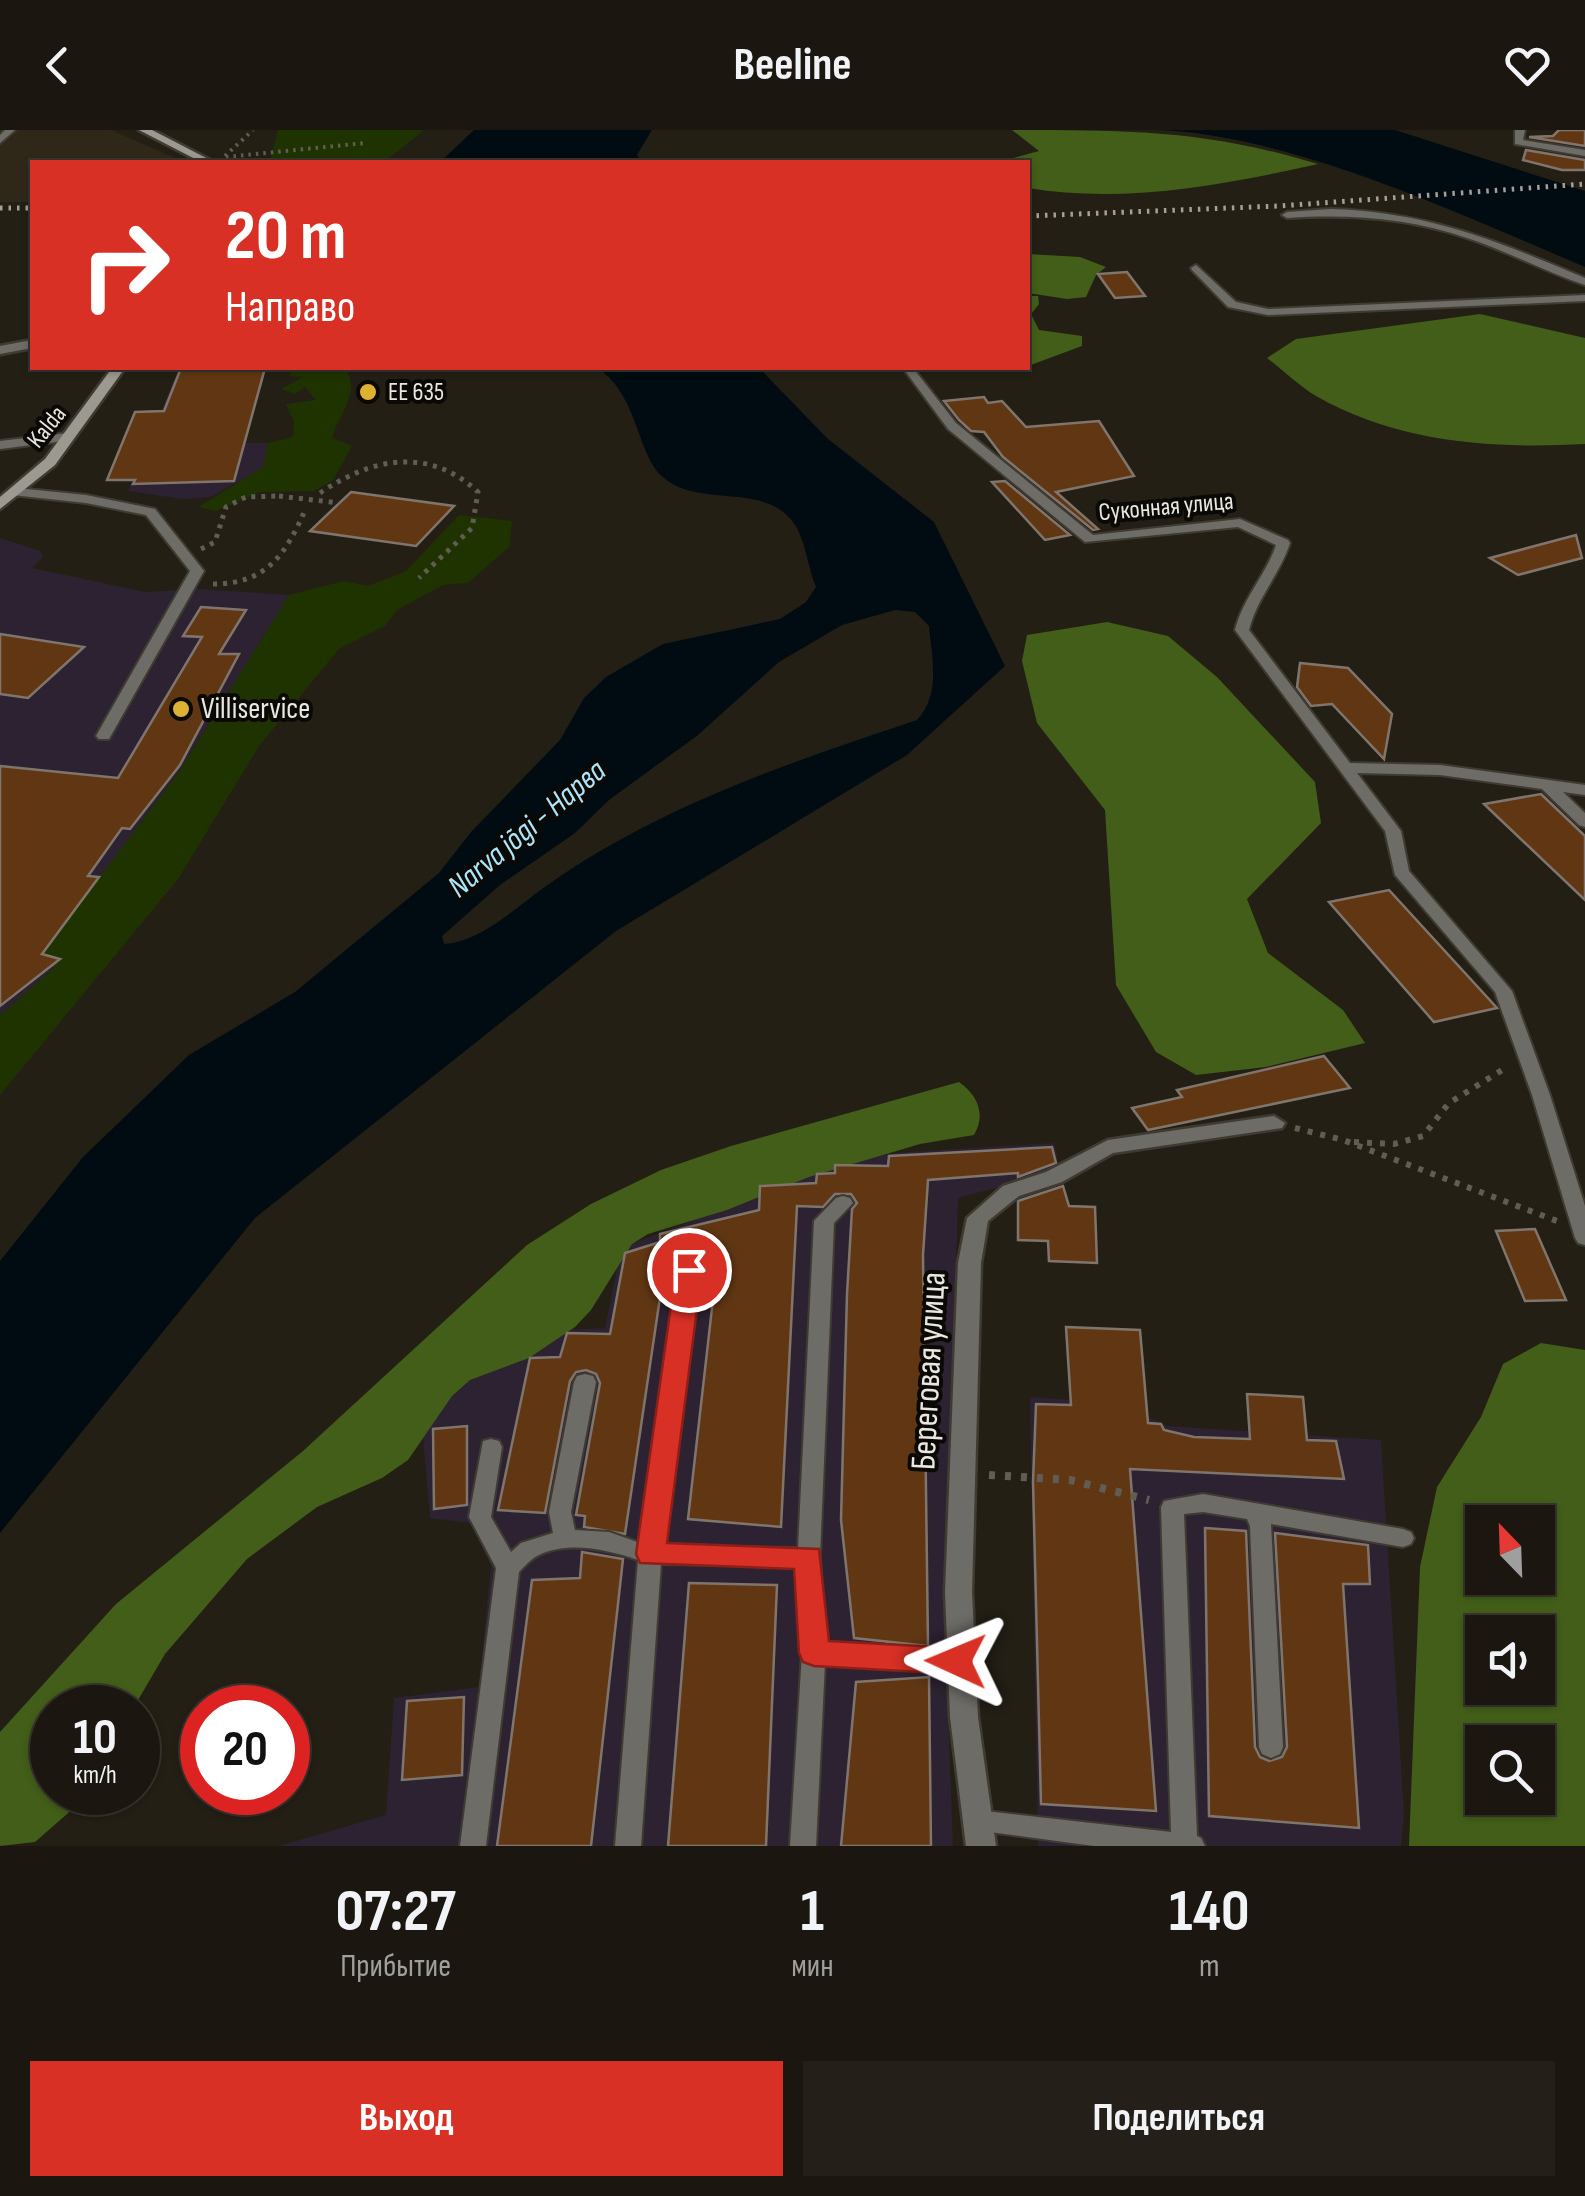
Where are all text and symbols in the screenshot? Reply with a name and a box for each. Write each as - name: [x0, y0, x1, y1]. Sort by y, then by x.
- icon: back: [30, 38, 85, 93]
- text: Beeline: [734, 38, 851, 93]
- icon: heart: [1500, 38, 1555, 93]
- text: 20 m: [225, 195, 346, 279]
- icon: right: [60, 200, 190, 330]
- text: Направо: [225, 280, 355, 335]
- place label: EE 635: [388, 377, 444, 408]
- marker: EE 635: [357, 381, 379, 403]
- street label: Kalda: [21, 400, 73, 454]
- street label: Суконная улица: [1097, 486, 1235, 528]
- place label: Villiservice: [201, 691, 310, 727]
- marker: Villiservice: [170, 698, 192, 720]
- water label: Narva jõgi - Нарва: [440, 752, 614, 906]
- pin: [647, 1228, 732, 1313]
- icon: arrive: [662, 1243, 717, 1298]
- street label: Береговая улица: [902, 1271, 956, 1471]
- north arrow: [1465, 1505, 1555, 1595]
- map controls: [1465, 1505, 1555, 1815]
- position arrow: [904, 1609, 1008, 1713]
- button: sound: [1465, 1615, 1555, 1705]
- speed limit sign: 20: [180, 1685, 310, 1815]
- text: 10: [73, 1708, 117, 1768]
- button: search: [1465, 1725, 1555, 1815]
- text: km/h: [73, 1760, 117, 1791]
- text: 07:27: [335, 1876, 456, 1948]
- text: 1: [801, 1876, 824, 1948]
- text: 140: [1169, 1876, 1250, 1948]
- text: Прибытие: [340, 1947, 451, 1986]
- text: мин: [791, 1947, 834, 1986]
- text: m: [1199, 1947, 1220, 1986]
- button: Выход: [30, 2061, 783, 2176]
- button: Поделиться: [803, 2061, 1555, 2176]

